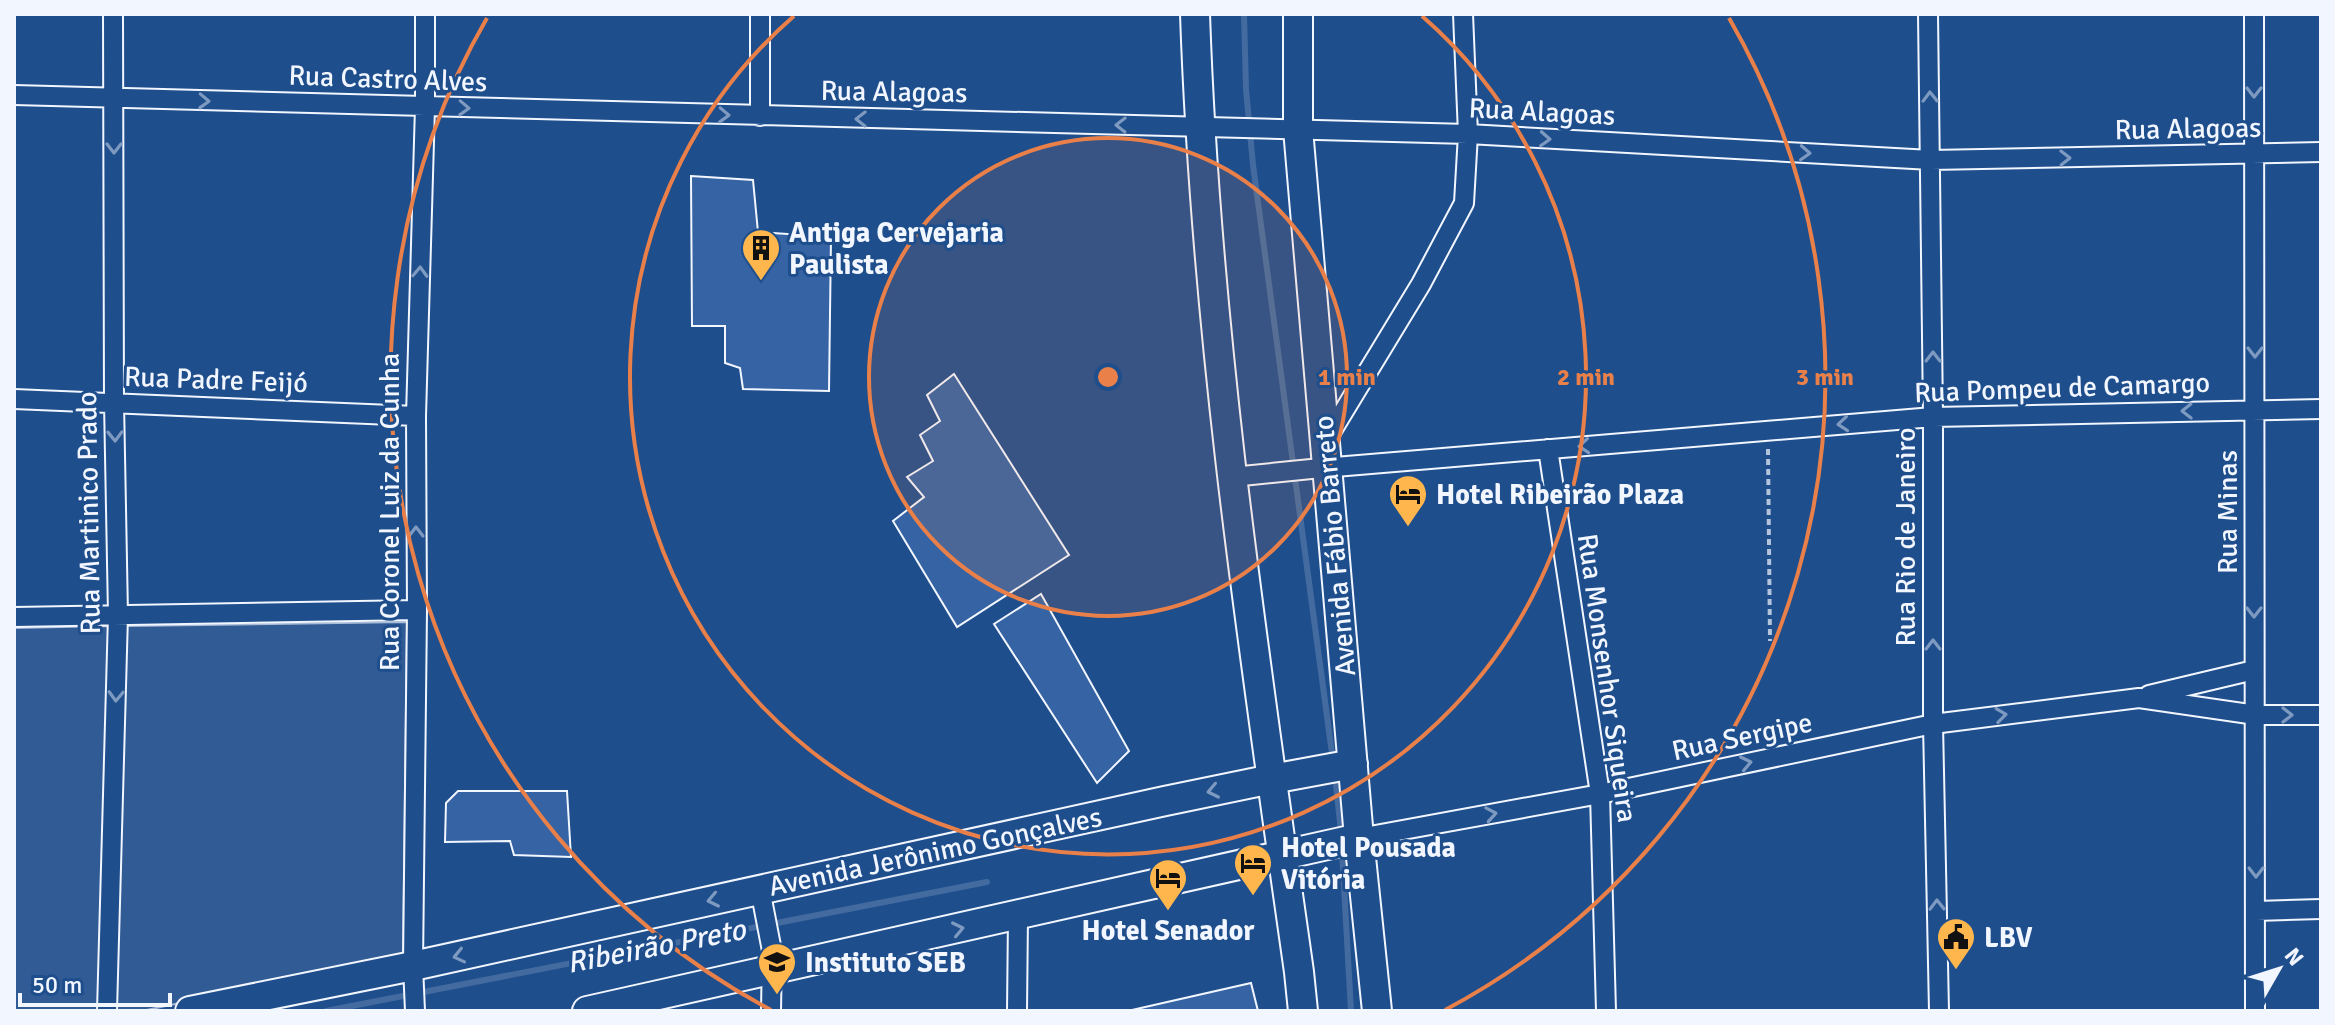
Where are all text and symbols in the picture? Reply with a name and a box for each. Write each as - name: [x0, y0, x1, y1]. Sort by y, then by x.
- street label: Rua Castro Alves: [288, 59, 488, 99]
- street label: Rua Alagoas: [820, 74, 968, 110]
- one-way arrow: [2245, 86, 2263, 99]
- one-way arrow: [1921, 90, 1939, 103]
- street label: Rua Alagoas: [1468, 91, 1616, 133]
- one-way arrow: [198, 92, 211, 109]
- one-way arrow: [458, 99, 471, 117]
- one-way arrow: [718, 106, 731, 124]
- one-way arrow: [854, 110, 867, 127]
- street label: Rua Alagoas: [2114, 111, 2262, 147]
- one-way arrow: [1114, 117, 1127, 134]
- one-way arrow: [1540, 130, 1552, 147]
- one-way arrow: [105, 142, 122, 155]
- one-way arrow: [1799, 144, 1812, 161]
- one-way arrow: [2059, 149, 2072, 167]
- place label: Antiga Cervejaria Paulista: [789, 216, 1004, 282]
- building icon: Antiga Cervejaria Paulista: [740, 227, 782, 282]
- one-way arrow: [411, 265, 429, 278]
- one-way arrow: [2246, 346, 2264, 359]
- one-way arrow: [1924, 350, 1941, 363]
- street label: Rua Coronel Luiz da Cunha: [373, 353, 407, 671]
- street label: Rua Padre Feijó: [124, 360, 308, 400]
- text: 1 min: [1318, 362, 1376, 392]
- text: 2 min: [1557, 362, 1615, 392]
- text: 3 min: [1796, 362, 1854, 392]
- centre of rings: [1094, 363, 1122, 391]
- street label: Rua Pompeu de Camargo: [1914, 366, 2211, 410]
- street label: Rua Martinico Prado: [70, 391, 108, 635]
- one-way arrow: [2180, 402, 2193, 420]
- street label: Avenida Fábio Barreto: [1307, 414, 1363, 678]
- one-way arrow: [1836, 415, 1849, 432]
- street label: Rua Rio de Janeiro: [1889, 427, 1923, 647]
- one-way arrow: [106, 430, 124, 443]
- one-way arrow: [1577, 437, 1590, 454]
- street label: Rua Minas: [2211, 450, 2245, 574]
- hotel icon: Hotel Ribeirão Plaza: [1387, 473, 1429, 528]
- place label: Hotel Ribeirão Plaza: [1436, 478, 1684, 512]
- one-way arrow: [407, 525, 425, 538]
- street label: Rua Monsenhor Siqueira: [1570, 532, 1644, 825]
- one-way arrow: [2246, 606, 2263, 619]
- one-way arrow: [1924, 638, 1942, 651]
- one-way arrow: [107, 690, 124, 703]
- street label: Rua Sergipe: [1669, 706, 1815, 768]
- one-way arrow: [2281, 706, 2294, 724]
- one-way arrow: [1994, 707, 2008, 724]
- one-way arrow: [1739, 756, 1753, 773]
- one-way arrow: [1207, 782, 1220, 799]
- street label: Avenida Jerônimo Gonçalves: [766, 800, 1105, 904]
- one-way arrow: [1484, 807, 1498, 824]
- place label: Hotel Pousada Vitória: [1281, 831, 1456, 897]
- hotel icon: Hotel Pousada Vitória: [1232, 842, 1274, 897]
- hotel icon: Hotel Senador: [1147, 857, 1189, 912]
- one-way arrow: [2247, 866, 2265, 879]
- one-way arrow: [706, 891, 720, 908]
- one-way arrow: [1929, 898, 1946, 911]
- water label: Ribeirão Preto: [564, 911, 750, 982]
- place label: Hotel Senador: [1082, 914, 1255, 948]
- public building icon: LBV: [1935, 916, 1977, 971]
- one-way arrow: [951, 921, 964, 938]
- place label: LBV: [1984, 921, 2033, 955]
- north arrow: [2239, 929, 2319, 1009]
- school or university icon: Instituto SEB: [756, 941, 798, 996]
- text: N: [2279, 942, 2309, 971]
- place label: Instituto SEB: [805, 946, 966, 980]
- one-way arrow: [453, 947, 466, 964]
- scale bar: [20, 957, 170, 1007]
- text: 50 m: [32, 970, 82, 1000]

